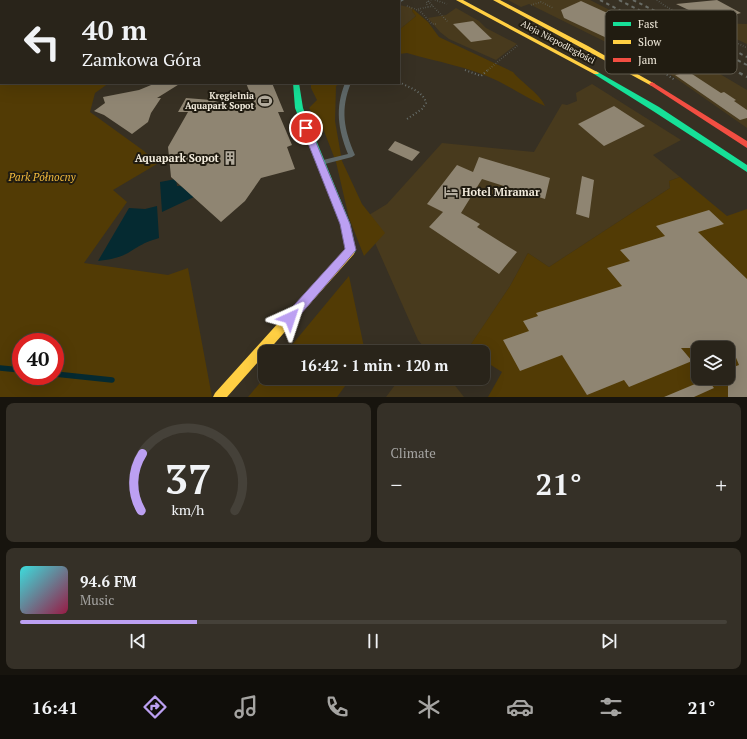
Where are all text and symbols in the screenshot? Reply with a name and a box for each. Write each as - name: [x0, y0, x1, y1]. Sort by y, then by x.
- legend: [605, 10, 737, 74]
- text: 40 m: [82, 11, 147, 48]
- icon: left: [16, 16, 68, 68]
- street label: Aleja Niepodległości: [519, 17, 597, 67]
- text: Fast: [638, 17, 658, 31]
- text: Slow: [638, 35, 662, 49]
- text: Zamkowa Góra: [82, 47, 201, 71]
- text: Jam: [638, 53, 657, 67]
- place label: Kręgielnia Aquapark Sopot: [185, 90, 254, 112]
- sports icon: Kręgielnia Aquapark Sopot: [257, 93, 273, 109]
- pin: [289, 111, 323, 145]
- icon: arrive: [295, 117, 317, 139]
- building icon: Aquapark Sopot: [222, 150, 238, 166]
- place label: Aquapark Sopot: [135, 151, 220, 165]
- park label: Park Północny: [7, 170, 77, 184]
- hotel icon: Hotel Miramar: [443, 184, 459, 200]
- place label: Hotel Miramar: [462, 185, 540, 199]
- position arrow: [269, 297, 311, 339]
- speed limit sign: 40: [12, 333, 64, 385]
- map controls: [691, 341, 735, 385]
- button: layers: [691, 341, 735, 385]
- text: 16:42 · 1 min · 120 m: [300, 355, 448, 375]
- text: Climate: [391, 444, 436, 462]
- text: 37: [165, 450, 212, 505]
- text: 21°: [536, 464, 582, 504]
- text: −: [391, 470, 402, 499]
- text: +: [715, 470, 727, 499]
- text: km/h: [172, 499, 205, 518]
- text: 94.6 FM: [80, 571, 137, 591]
- text: Music: [80, 591, 114, 609]
- icon: previous: [127, 630, 149, 652]
- icon: pause: [362, 630, 384, 652]
- icon: next: [598, 630, 620, 652]
- icon: directions: [141, 693, 169, 721]
- icon: music: [232, 693, 260, 721]
- icon: phone: [323, 693, 351, 721]
- icon: climate: [415, 693, 443, 721]
- icon: car: [506, 693, 534, 721]
- icon: filters: [597, 693, 625, 721]
- text: 16:41: [32, 695, 78, 719]
- text: 21°: [688, 695, 715, 719]

